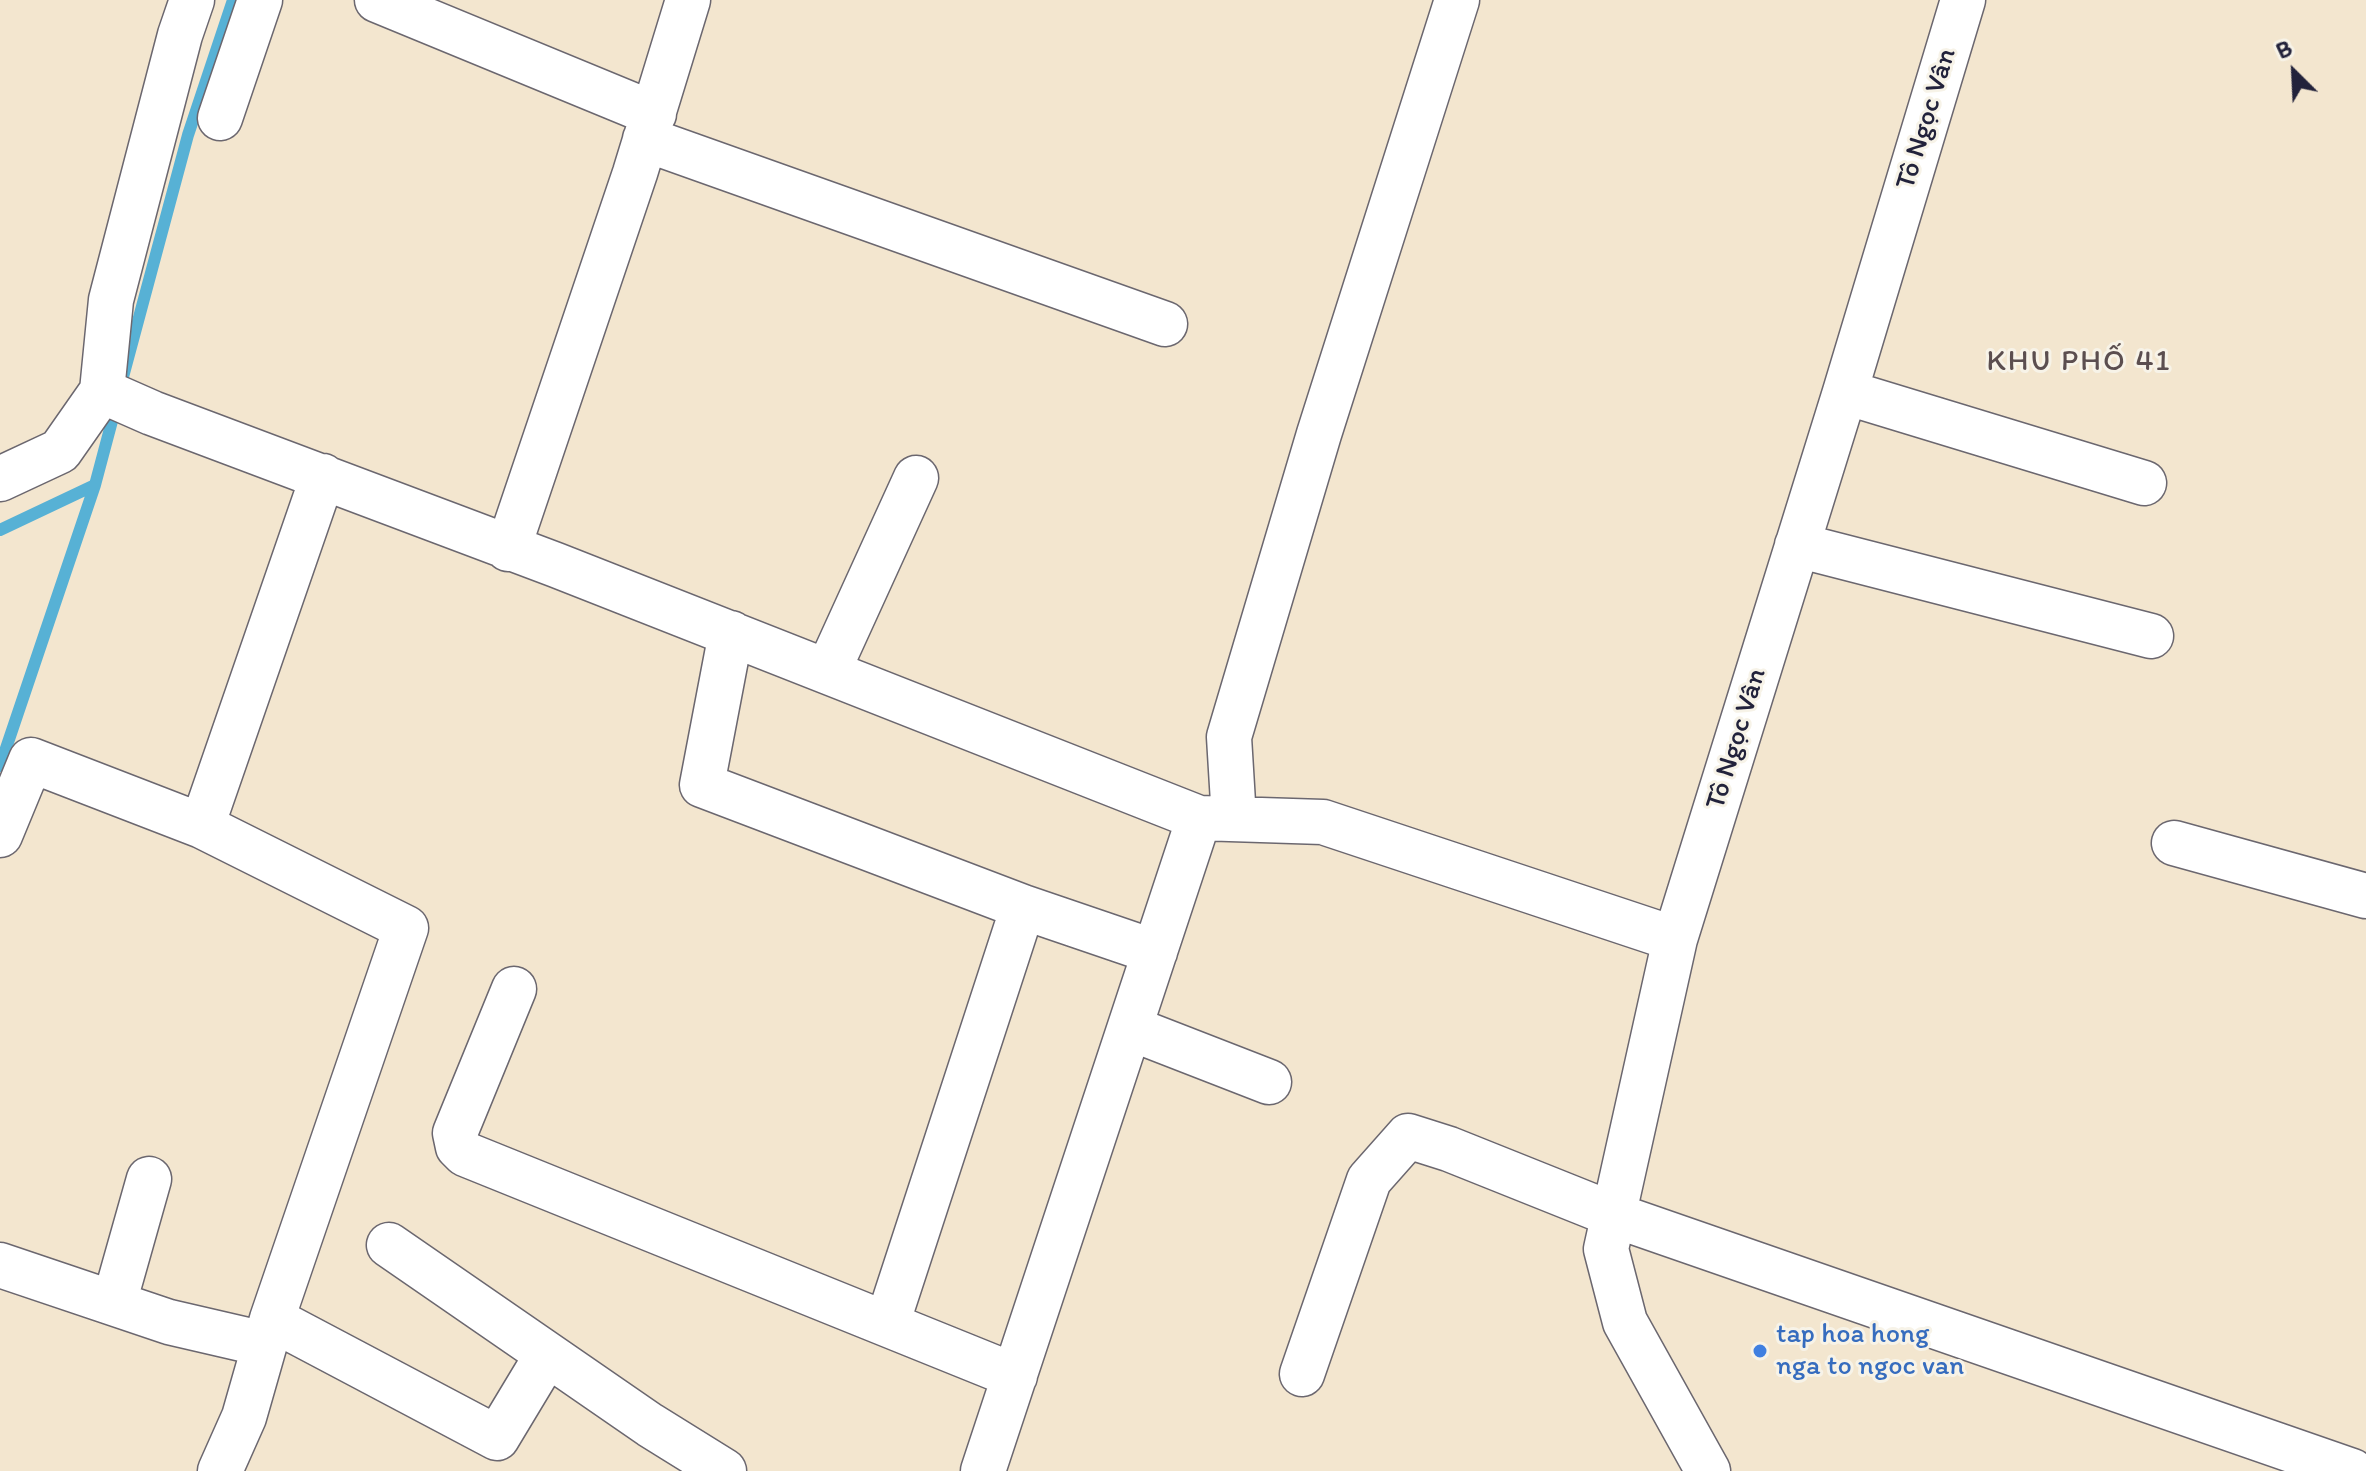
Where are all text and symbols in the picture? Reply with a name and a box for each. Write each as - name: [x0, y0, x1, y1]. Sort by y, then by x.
- north arrow: [2254, 32, 2334, 112]
- text: B: [2272, 34, 2296, 65]
- street label: Tô Ngọc Vân: [1890, 44, 1964, 194]
- district label: KHU PHỐ 41: [1987, 344, 2171, 380]
- street label: Tô Ngọc Vân: [1700, 664, 1774, 814]
- place label: tap hoa hong nga to ngoc van: [1776, 1318, 1964, 1384]
- marker: tap hoa hong nga to ngoc van: [1751, 1342, 1769, 1360]

